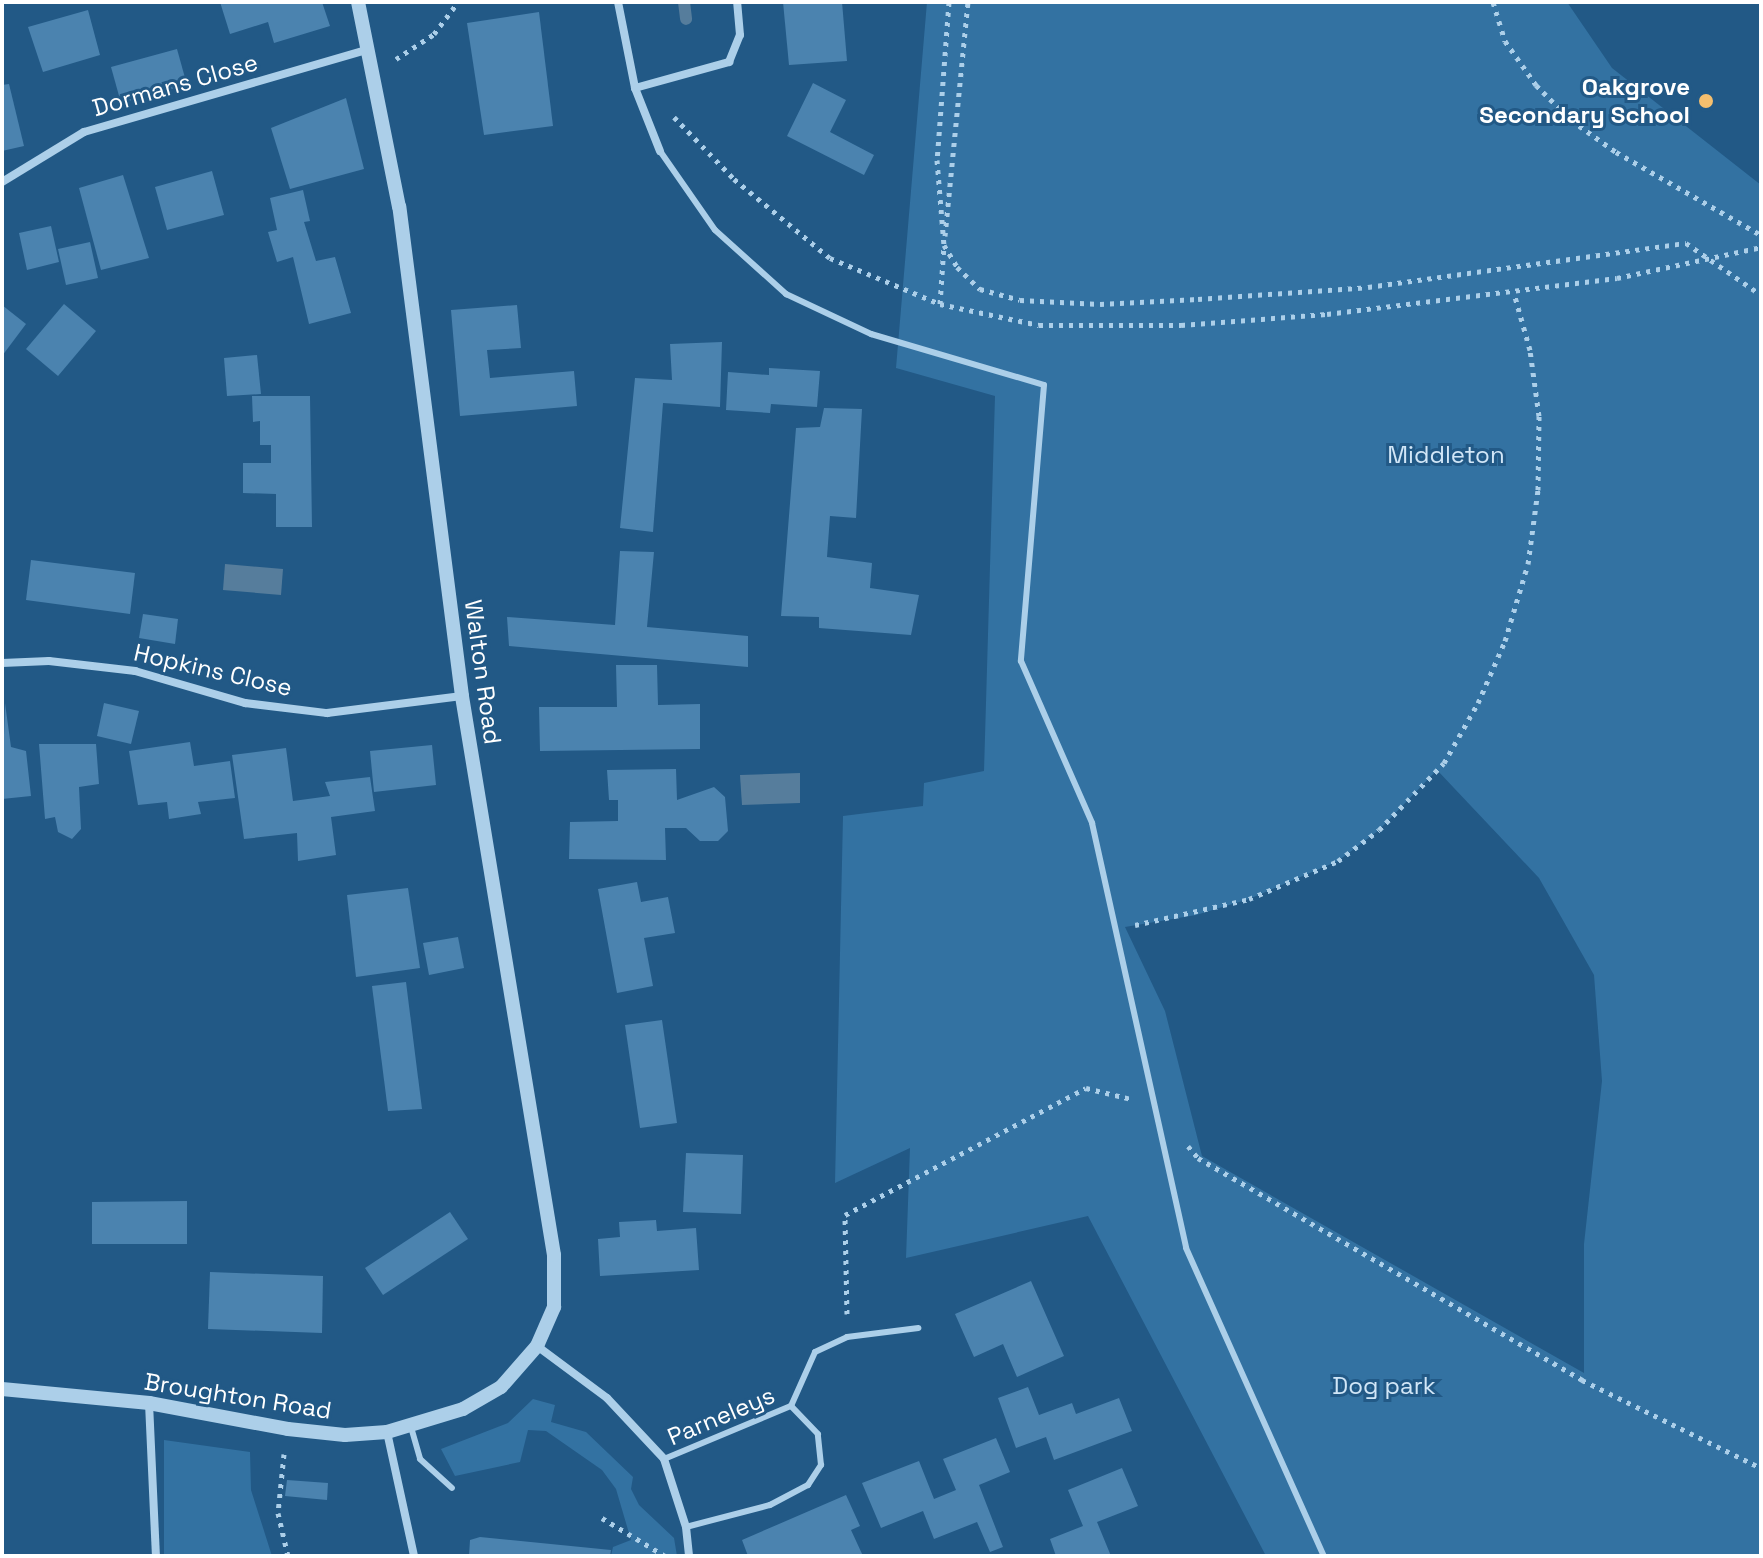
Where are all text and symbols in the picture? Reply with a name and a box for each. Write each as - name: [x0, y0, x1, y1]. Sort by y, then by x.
- street label: Dormans Close: [89, 48, 261, 122]
- place label: Oakgrove Secondary School: [1479, 73, 1690, 129]
- marker: Oakgrove Secondary School: [1697, 92, 1715, 110]
- park label: Middleton: [1387, 441, 1505, 469]
- street label: Walton Road: [459, 598, 507, 746]
- street label: Hopkins Close: [131, 638, 295, 702]
- street label: Broughton Road: [142, 1367, 334, 1425]
- park label: Dog park: [1332, 1372, 1436, 1400]
- street label: Parneleys: [663, 1381, 779, 1451]

